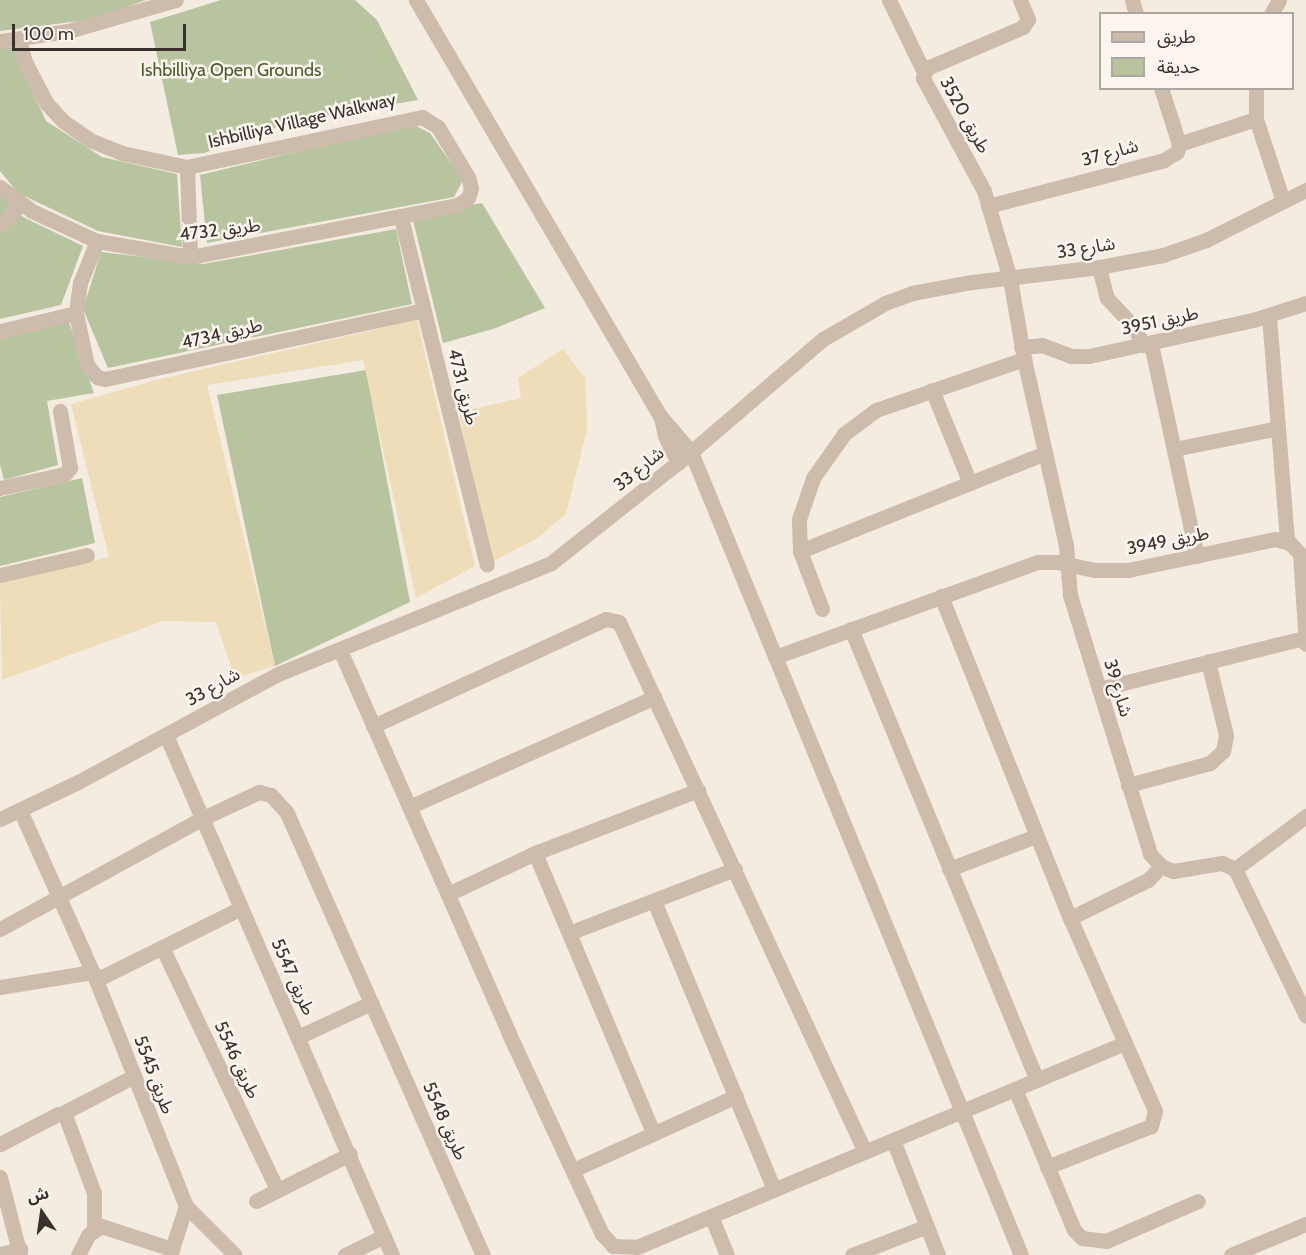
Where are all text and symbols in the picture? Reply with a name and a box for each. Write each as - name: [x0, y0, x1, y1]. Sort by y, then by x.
- scale bar: [15, 12, 189, 50]
- legend: [1099, 12, 1294, 90]
- text: 100 m: [23, 23, 74, 45]
- text: طريق: [1157, 26, 1196, 48]
- text: حديقة: [1157, 56, 1200, 78]
- park label: Ishbilliya Open Grounds: [141, 59, 321, 81]
- street label: طريق 3520: [935, 73, 995, 157]
- street label: Ishbilliya Village Walkway: [206, 89, 398, 153]
- street label: شارع 37: [1079, 135, 1141, 171]
- street label: طريق 4732: [178, 214, 262, 246]
- street label: شارع 33: [1055, 233, 1117, 263]
- street label: طريق 3951: [1119, 302, 1201, 340]
- street label: طريق 4734: [179, 314, 265, 354]
- street label: طريق 4731: [443, 347, 483, 427]
- street label: شارع 33: [609, 442, 669, 496]
- street label: طريق 3949: [1125, 522, 1211, 560]
- street label: شارع 39: [1099, 657, 1137, 719]
- street label: شارع 33: [182, 663, 244, 711]
- street label: طريق 5547: [267, 935, 319, 1019]
- street label: طريق 5546: [210, 1018, 264, 1102]
- street label: طريق 5545: [129, 1033, 179, 1117]
- street label: طريق 5548: [418, 1078, 472, 1164]
- north arrow: [12, 1183, 72, 1243]
- text: ش: [25, 1183, 51, 1207]

